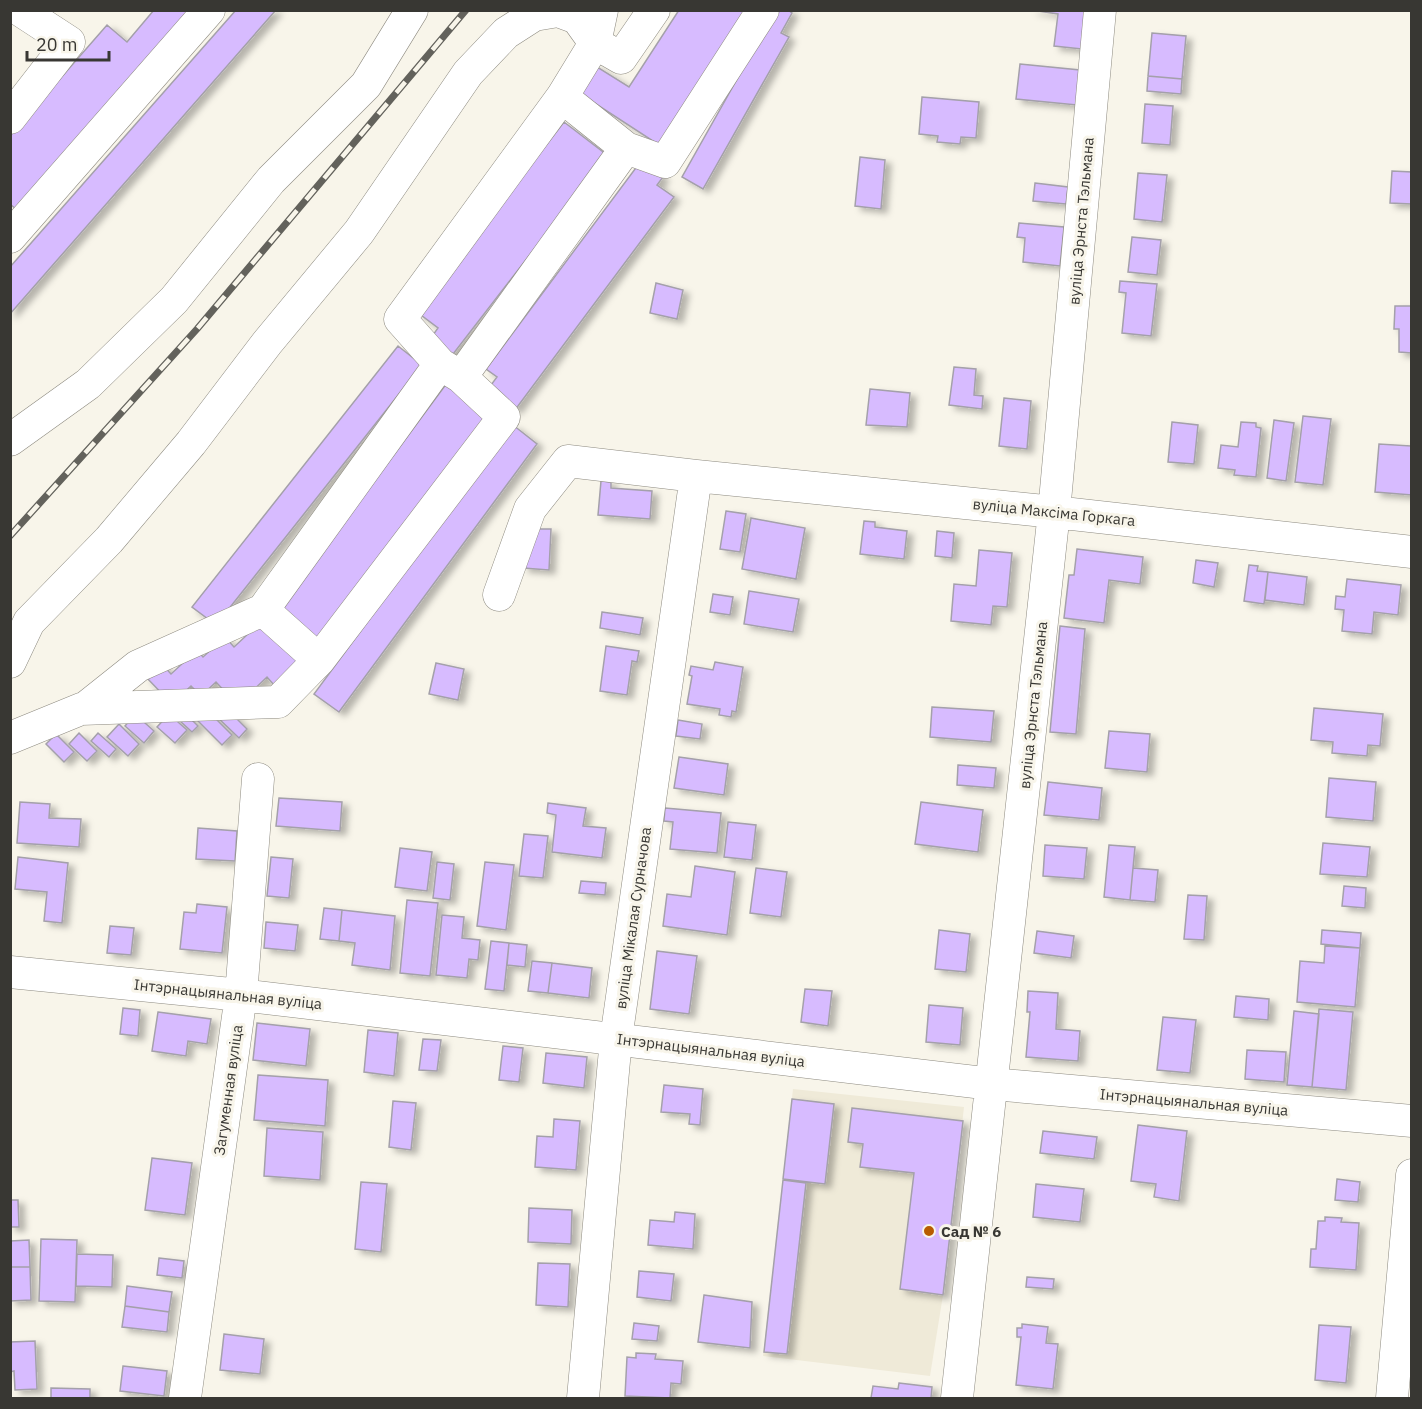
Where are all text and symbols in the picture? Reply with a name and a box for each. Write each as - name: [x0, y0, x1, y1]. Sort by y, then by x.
- scale bar: [27, 24, 110, 62]
- text: 20 m: [36, 33, 78, 56]
- street label: вуліца Эрнста Тэльмана: [1064, 136, 1098, 306]
- street label: вуліца Максіма Горкага: [972, 494, 1136, 530]
- street label: вуліца Эрнста Тэльмана: [1015, 620, 1051, 790]
- street label: вуліца Мікалая Сурначова: [611, 826, 655, 1010]
- street label: Інтэрнацыянальная вуліца: [133, 975, 323, 1013]
- street label: Загуменная вуліца: [209, 1023, 247, 1157]
- street label: Інтэрнацыянальная вуліца: [616, 1029, 806, 1071]
- street label: Інтэрнацыянальная вуліца: [1099, 1084, 1289, 1120]
- place label: Сад № 6: [941, 1222, 1001, 1241]
- marker: Сад № 6: [922, 1224, 936, 1238]

